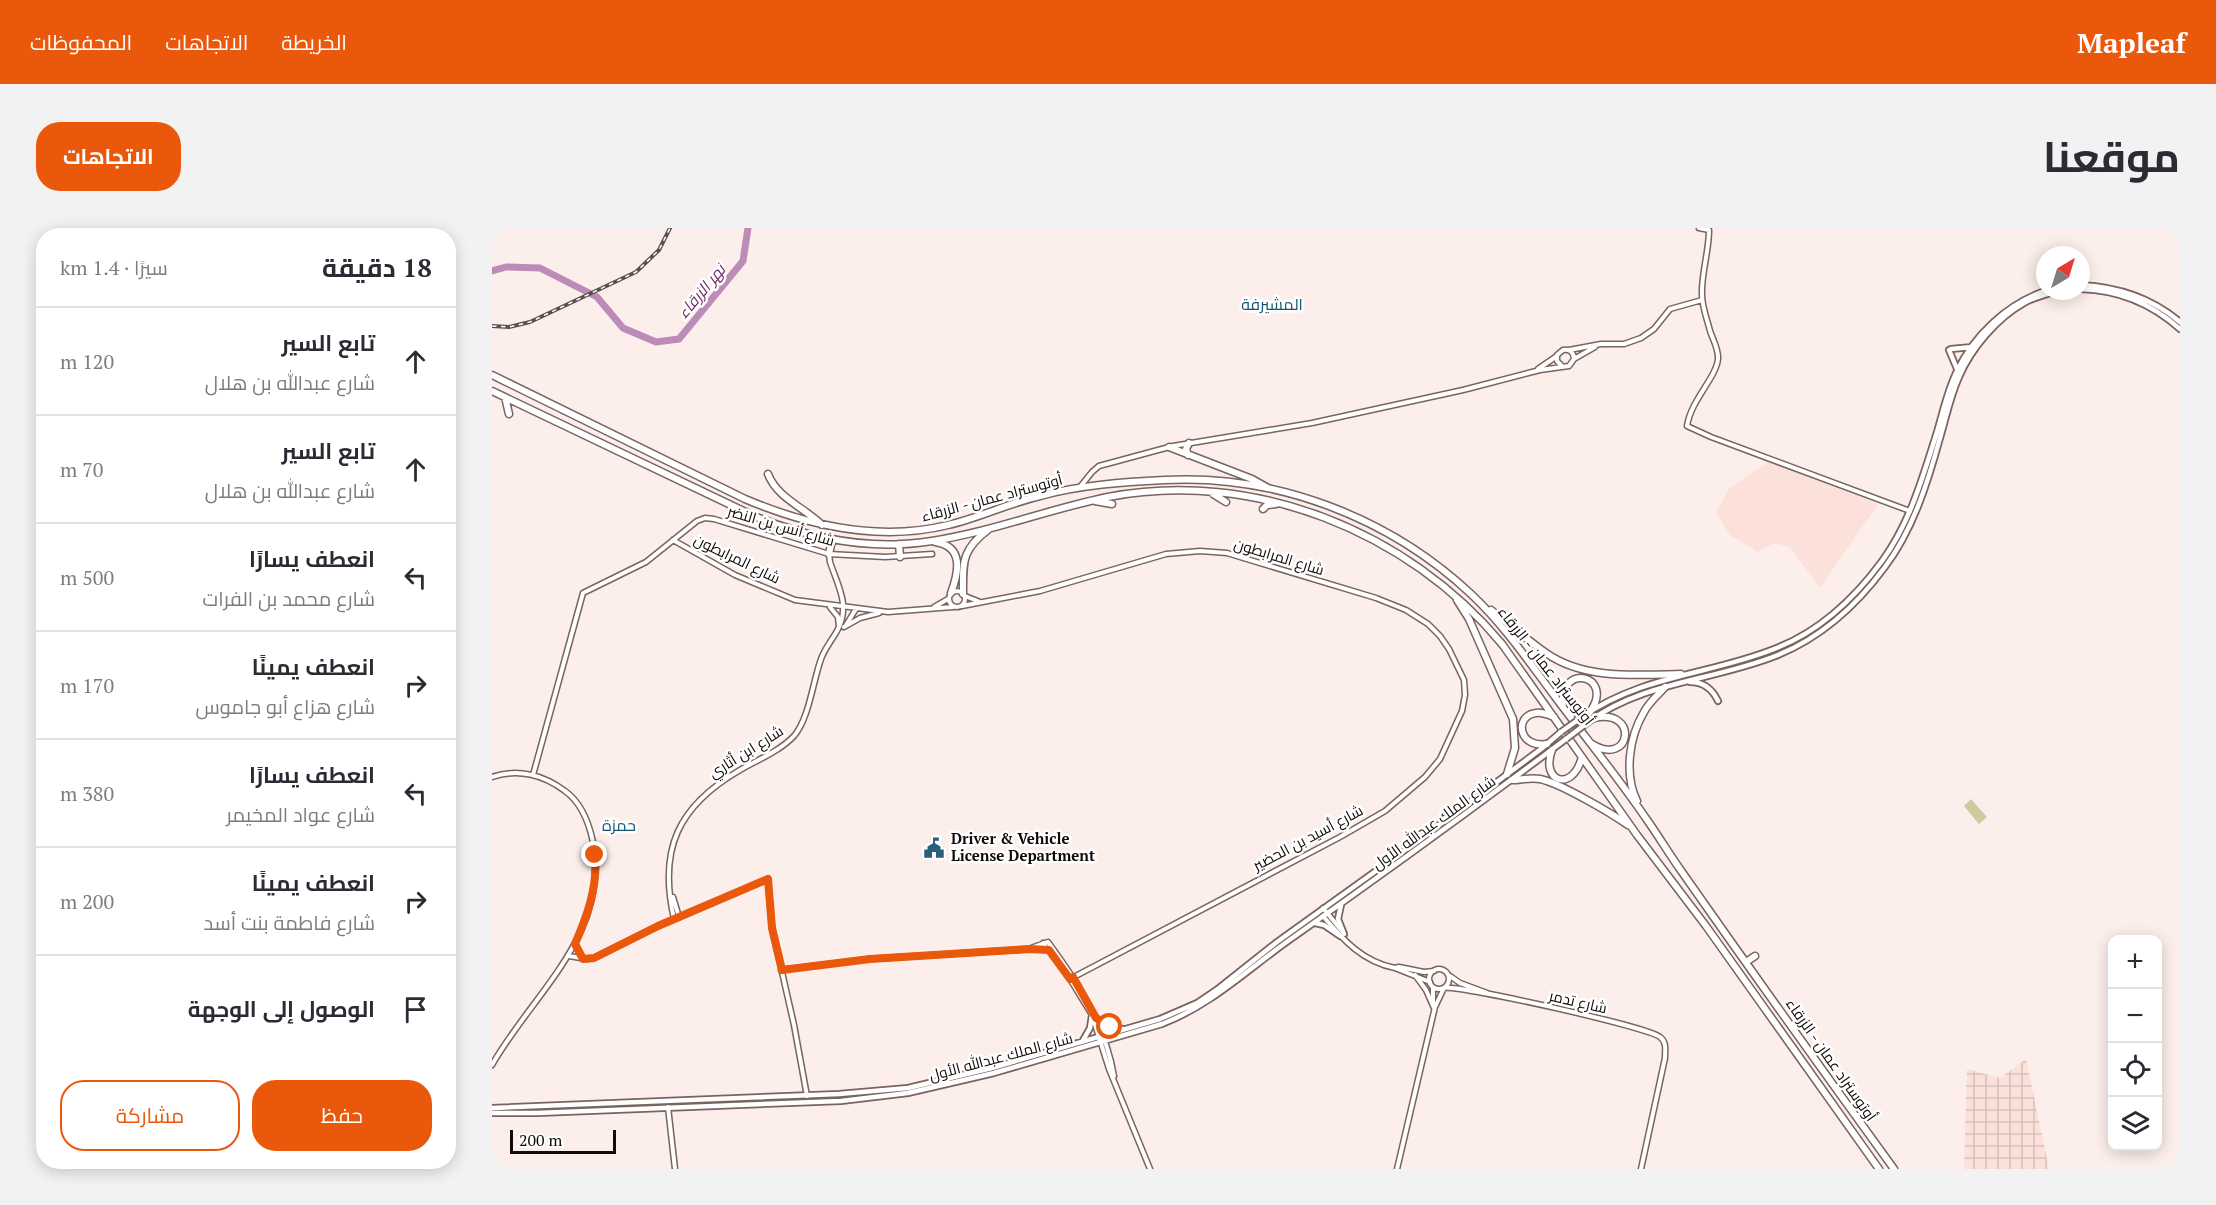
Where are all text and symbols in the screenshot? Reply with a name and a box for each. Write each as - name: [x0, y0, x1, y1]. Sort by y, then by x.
- text: Mapleaf: [2077, 24, 2186, 61]
- text: المحفوظات: [30, 28, 132, 56]
- text: الاتجاهات: [165, 28, 248, 56]
- text: الخريطة: [281, 28, 347, 56]
- button: الاتجاهات: [36, 122, 181, 191]
- text: موقعنا: [2043, 128, 2180, 184]
- north arrow: [2036, 246, 2090, 300]
- text: 18 دقيقة: [322, 250, 432, 284]
- text: سيرًا · 1.4 km: [60, 254, 168, 281]
- water label: نهر الزرقاء: [672, 258, 731, 323]
- district label: المشيرفة: [1241, 293, 1303, 315]
- text: تابع السير: [282, 328, 375, 357]
- icon: ahead: [399, 345, 432, 378]
- text: 120 m: [60, 348, 114, 375]
- text: شارع عبدالله بن هلال: [205, 369, 375, 396]
- text: تابع السير: [282, 436, 375, 465]
- icon: ahead: [399, 453, 432, 486]
- text: 70 m: [60, 456, 103, 483]
- street label: أوتوستراد عمان - الزرقاء: [919, 469, 1065, 526]
- text: شارع عبدالله بن هلال: [205, 477, 375, 504]
- street label: شارع أنس بن النضر: [724, 500, 837, 552]
- street label: شارع المرابطون: [690, 529, 784, 589]
- street label: شارع المرابطون: [1231, 533, 1327, 581]
- text: انعطف يسارًا: [249, 544, 375, 573]
- icon: left: [399, 561, 432, 594]
- text: 500 m: [60, 564, 114, 591]
- text: شارع محمد بن الفرات: [202, 585, 375, 612]
- street label: أوتوستراد عمان - الزرقاء: [1493, 602, 1599, 729]
- text: انعطف يمينًا: [252, 652, 375, 681]
- icon: right: [399, 669, 432, 702]
- text: 170 m: [60, 672, 114, 699]
- text: شارع هزاع أبو جاموس: [195, 693, 375, 720]
- street label: شارع ابن أثاري: [704, 720, 788, 785]
- text: انعطف يسارًا: [249, 760, 375, 789]
- street label: شارع الملك عبدالله الأول: [1368, 771, 1500, 875]
- icon: left: [399, 777, 432, 810]
- text: 380 m: [60, 780, 114, 807]
- street label: شارع أسيد بن الحضير: [1248, 800, 1367, 877]
- text: شارع عواد المخيمر: [226, 801, 375, 828]
- district label: حمزة: [602, 814, 636, 836]
- place label: Driver & Vehicle License Department: [951, 828, 1095, 865]
- public building icon: Driver & Vehicle License Department: [922, 836, 946, 860]
- route end: [581, 841, 607, 867]
- text: انعطف يمينًا: [252, 868, 375, 897]
- icon: right: [399, 885, 432, 918]
- text: 200 m: [60, 888, 114, 915]
- text: شارع فاطمة بنت أسد: [204, 909, 375, 936]
- map controls: [2108, 935, 2162, 1151]
- button: +: [2108, 935, 2162, 989]
- street label: شارع تدمر: [1546, 984, 1609, 1019]
- button: −: [2108, 989, 2162, 1043]
- icon: arrive: [399, 993, 432, 1026]
- text: الوصول إلى الوجهة: [188, 994, 375, 1023]
- street label: أوتوستراد عمان - الزرقاء: [1781, 994, 1882, 1125]
- route start: [1096, 1013, 1122, 1039]
- street label: شارع الملك عبدالله الأول: [927, 1027, 1075, 1087]
- button: locate: [2108, 1043, 2162, 1097]
- button: مشاركة: [60, 1080, 240, 1151]
- button: حفظ: [252, 1080, 432, 1151]
- button: layers: [2108, 1097, 2162, 1151]
- scale bar: [510, 1127, 616, 1154]
- text: 200 m: [519, 1129, 562, 1151]

